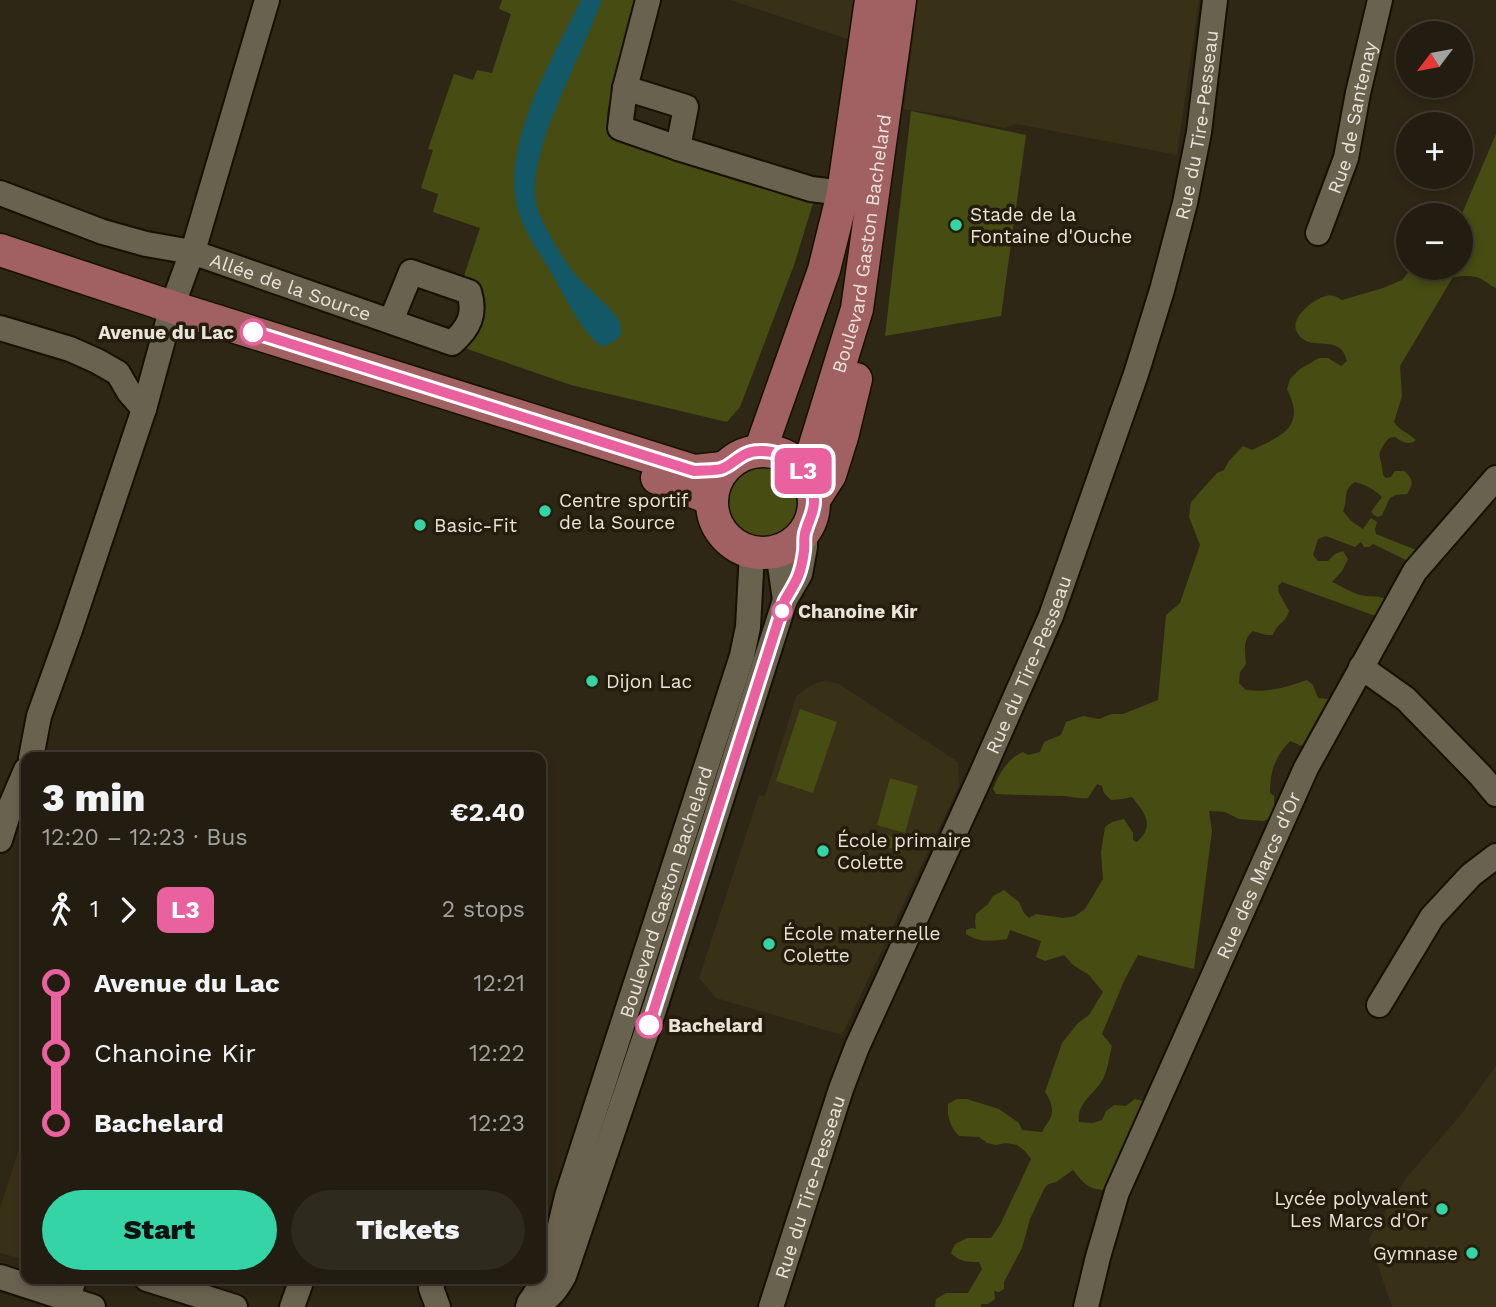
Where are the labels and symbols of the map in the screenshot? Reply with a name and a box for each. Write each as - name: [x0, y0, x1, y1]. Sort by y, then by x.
- north arrow: [1396, 21, 1474, 98]
- street label: Rue du Tire-Pesseau: [1170, 29, 1223, 222]
- street label: Rue de Santenay: [1323, 39, 1382, 197]
- street label: Boulevard Gaston Bachelard: [827, 113, 896, 376]
- place label: Stade de la Fontaine d'Ouche: [970, 203, 1132, 248]
- marker: Stade de la Fontaine d'Ouche: [948, 217, 964, 233]
- street label: Allée de la Source: [207, 248, 374, 326]
- marker: Avenue du Lac: [240, 319, 266, 345]
- place label: Avenue du Lac: [98, 321, 234, 344]
- line badge: L3: [772, 448, 834, 494]
- place label: Centre sportif de la Source: [559, 489, 689, 534]
- marker: Centre sportif de la Source: [537, 503, 553, 519]
- place label: Basic-Fit: [434, 514, 517, 537]
- marker: Basic-Fit: [412, 517, 428, 533]
- street label: Rue du Tire-Pesseau: [981, 573, 1076, 758]
- place label: Chanoine Kir: [798, 600, 918, 623]
- marker: Chanoine Kir: [772, 601, 792, 621]
- place label: Dijon Lac: [606, 670, 692, 693]
- marker: Dijon Lac: [584, 673, 600, 689]
- street label: Boulevard Gaston Bachelard: [615, 763, 717, 1021]
- street label: Rue des Marcs d'Or: [1211, 788, 1306, 963]
- place label: École primaire Colette: [837, 829, 971, 874]
- marker: École primaire Colette: [815, 843, 831, 859]
- place label: École maternelle Colette: [783, 922, 941, 967]
- marker: École maternelle Colette: [761, 936, 777, 952]
- marker: Bachelard: [636, 1012, 662, 1038]
- place label: Bachelard: [668, 1014, 763, 1037]
- street label: Rue du Tire-Pesseau: [770, 1092, 850, 1282]
- place label: Lycée polyvalent Les Marcs d'Or: [1274, 1187, 1428, 1232]
- marker: Lycée polyvalent Les Marcs d'Or: [1434, 1201, 1450, 1217]
- place label: Gymnase: [1373, 1242, 1458, 1265]
- marker: Gymnase: [1464, 1245, 1480, 1261]

